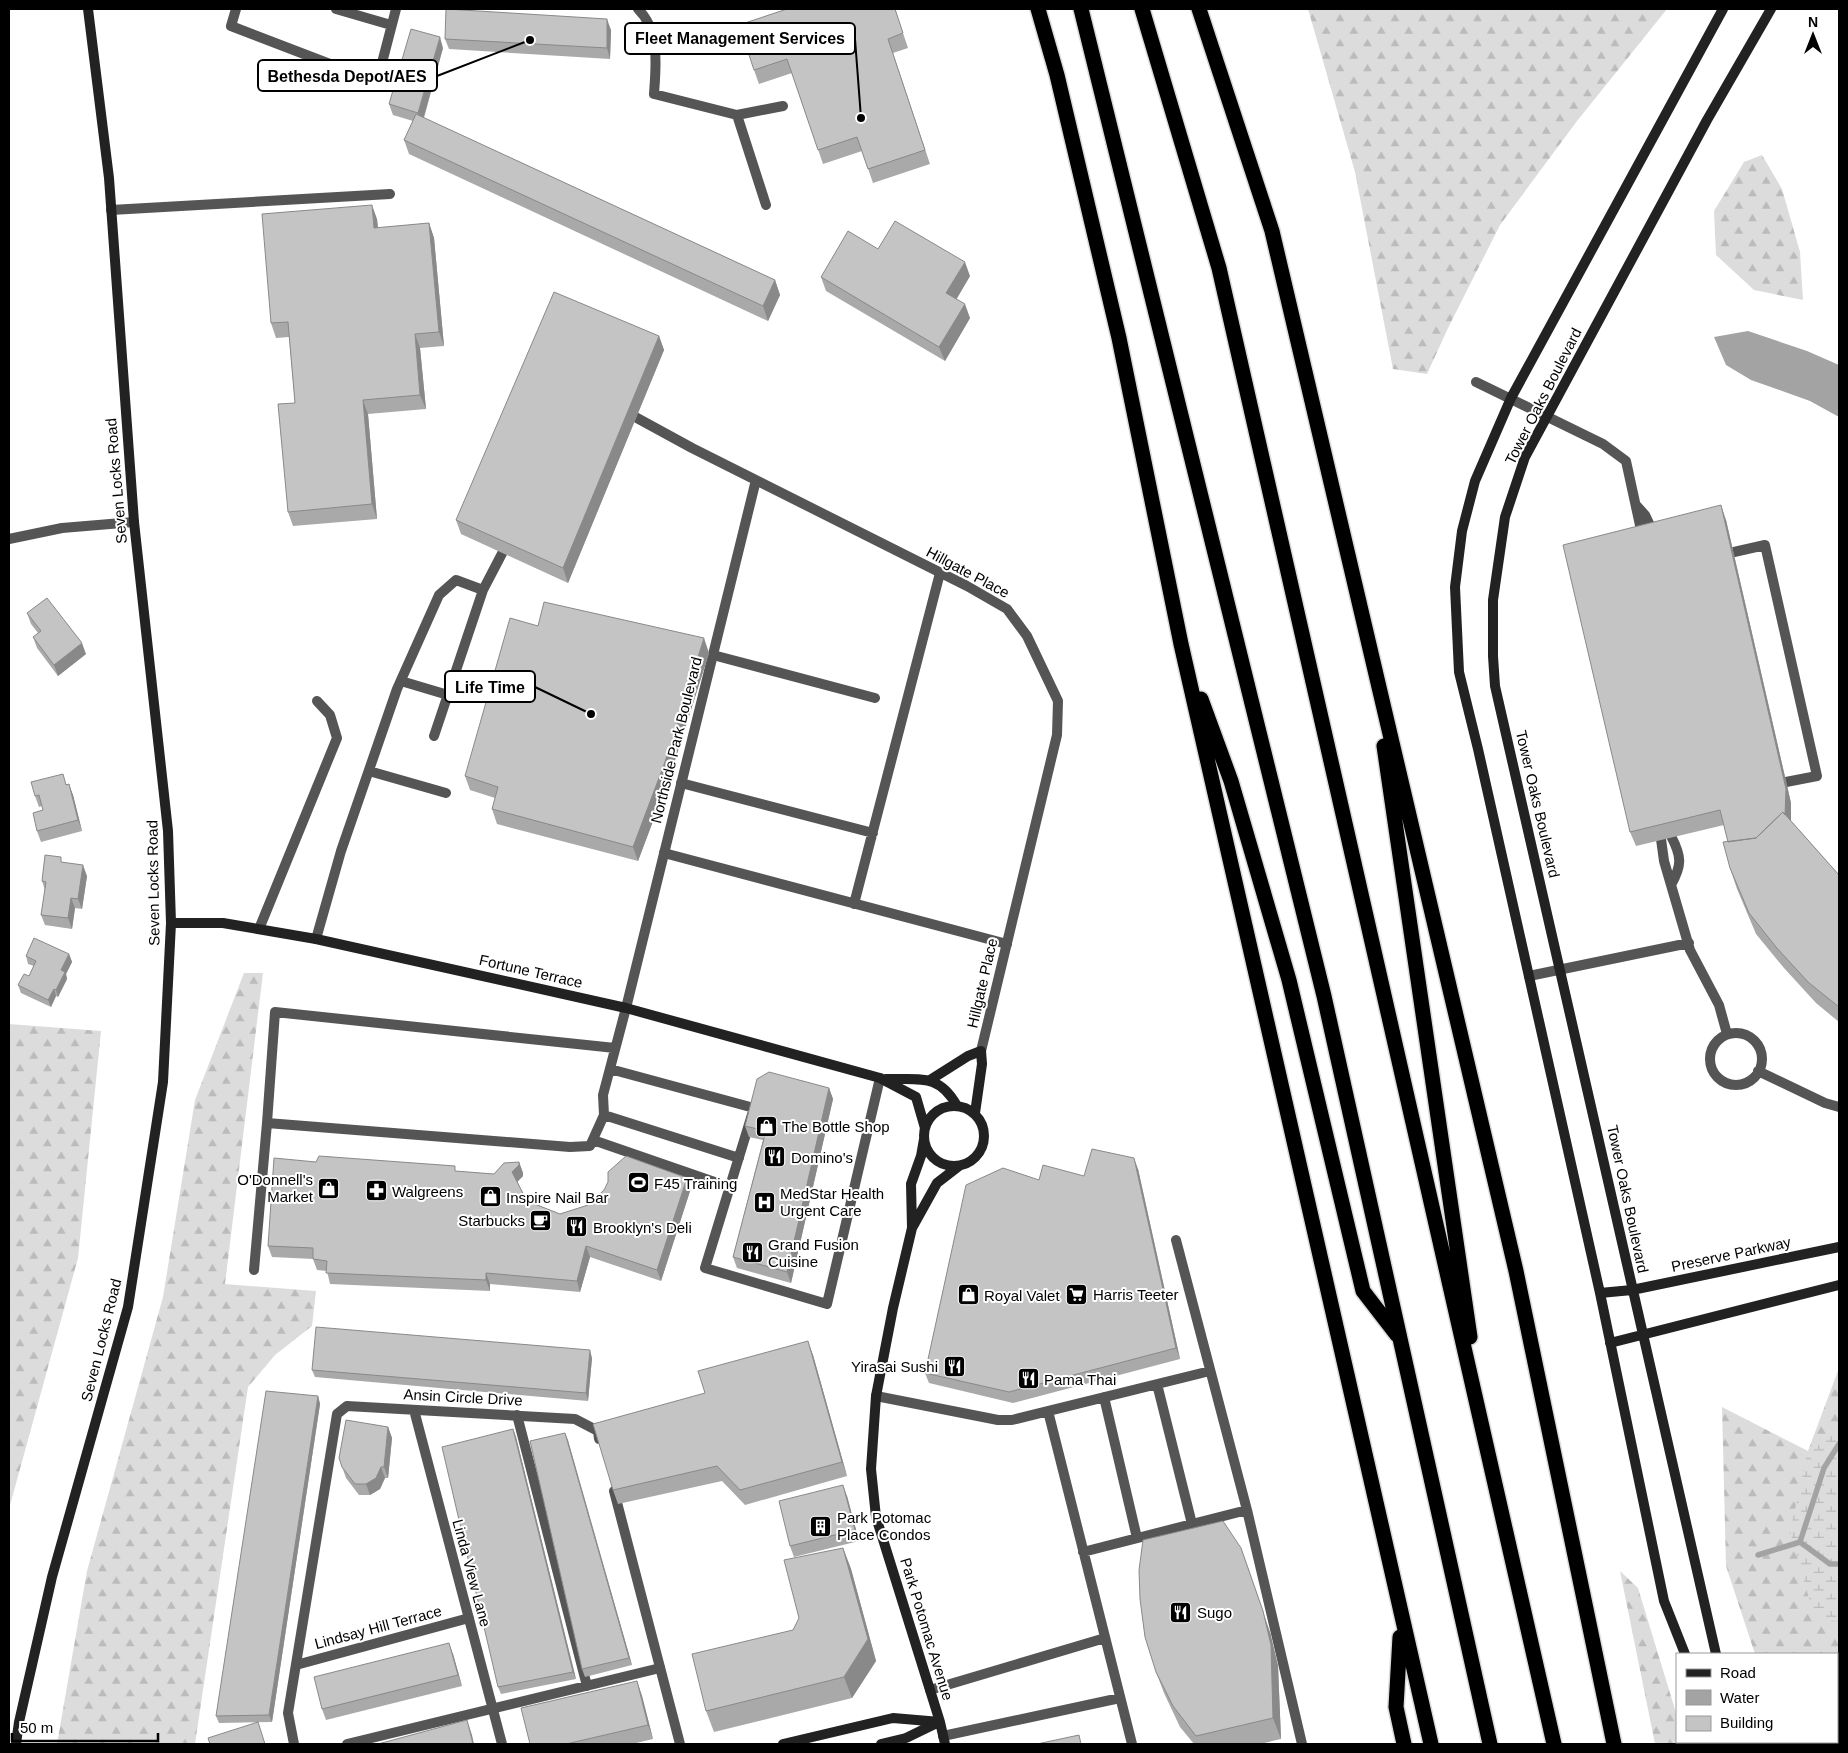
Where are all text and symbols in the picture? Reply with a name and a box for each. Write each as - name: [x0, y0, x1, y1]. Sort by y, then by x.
- north arrow: [1788, 10, 1838, 60]
- text: N: [1808, 14, 1818, 30]
- callout: Fleet Management Services: [625, 23, 855, 54]
- text: Fleet Management Services: [635, 30, 845, 47]
- callout: Bethesda Depot/AES: [258, 60, 437, 91]
- text: Bethesda Depot/AES: [267, 68, 427, 85]
- street label: Tower Oaks Boulevard: [1501, 325, 1585, 467]
- street label: Seven Locks Road: [102, 418, 130, 544]
- street label: Hillgate Place: [924, 543, 1012, 601]
- street label: Northside Park Boulevard: [647, 655, 705, 825]
- callout: Life Time: [445, 671, 535, 702]
- text: Life Time: [455, 679, 525, 696]
- street label: Tower Oaks Boulevard: [1513, 729, 1563, 879]
- street label: Seven Locks Road: [143, 820, 163, 946]
- street label: Hillgate Place: [963, 936, 1001, 1030]
- street label: Fortune Terrace: [478, 951, 584, 991]
- shop icon: The Bottle Shop: [754, 1114, 778, 1138]
- place label: The Bottle Shop: [782, 1118, 890, 1135]
- street label: Tower Oaks Boulevard: [1604, 1123, 1652, 1275]
- restaurant icon: Domino's: [763, 1145, 787, 1169]
- place label: Domino's: [791, 1149, 853, 1166]
- place label: O'Donnell's Market: [237, 1171, 314, 1205]
- sports icon: F45 Training: [626, 1171, 650, 1195]
- place label: F45 Training: [654, 1175, 737, 1192]
- shop icon: O'Donnell's Market: [317, 1176, 341, 1200]
- pharmacy icon: Walgreens: [364, 1179, 388, 1203]
- place label: Walgreens: [392, 1183, 463, 1200]
- shop icon: Inspire Nail Bar: [478, 1185, 502, 1209]
- place label: MedStar Health Urgent Care: [780, 1185, 884, 1219]
- place label: Inspire Nail Bar: [506, 1189, 609, 1206]
- hospital icon: MedStar Health Urgent Care: [752, 1190, 776, 1214]
- cafe icon: Starbucks: [529, 1208, 553, 1232]
- place label: Starbucks: [458, 1212, 525, 1229]
- restaurant icon: Brooklyn's Deli: [565, 1215, 589, 1239]
- place label: Brooklyn's Deli: [593, 1219, 692, 1236]
- street label: Preserve Parkway: [1670, 1233, 1793, 1275]
- place label: Grand Fusion Cuisine: [768, 1236, 859, 1270]
- restaurant icon: Grand Fusion Cuisine: [740, 1241, 764, 1265]
- street label: Seven Locks Road: [78, 1277, 124, 1403]
- supermarket icon: Harris Teeter: [1065, 1282, 1089, 1306]
- shop icon: Royal Valet: [956, 1283, 980, 1307]
- place label: Harris Teeter: [1093, 1286, 1179, 1303]
- place label: Royal Valet: [984, 1287, 1060, 1304]
- restaurant icon: Yirasai Sushi: [942, 1354, 966, 1378]
- place label: Yirasai Sushi: [851, 1358, 938, 1375]
- restaurant icon: Pama Thai: [1016, 1367, 1040, 1391]
- place label: Pama Thai: [1044, 1371, 1116, 1388]
- street label: Ansin Circle Drive: [403, 1385, 523, 1409]
- place label: Park Potomac Place Condos: [837, 1509, 932, 1543]
- building icon: Park Potomac Place Condos: [809, 1514, 833, 1538]
- street label: Linda View Lane: [449, 1517, 495, 1629]
- street label: Park Potomac Avenue: [897, 1556, 957, 1702]
- restaurant icon: Sugo: [1169, 1600, 1193, 1624]
- street label: Lindsay Hill Terrace: [313, 1602, 443, 1652]
- place label: Sugo: [1197, 1604, 1232, 1621]
- legend: [1676, 1653, 1838, 1743]
- text: Road: [1720, 1664, 1756, 1681]
- text: Water: [1720, 1689, 1759, 1706]
- scale bar: [12, 1710, 159, 1742]
- text: Building: [1720, 1714, 1773, 1731]
- text: 50 m: [20, 1719, 53, 1736]

